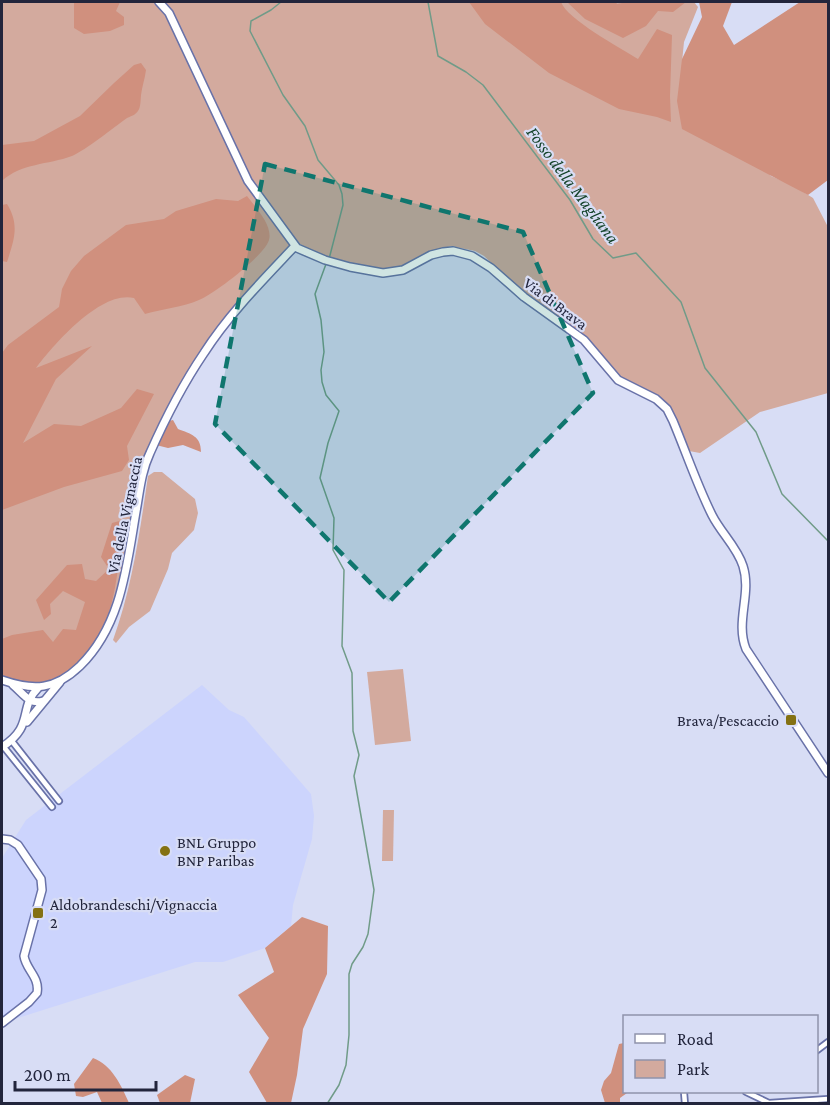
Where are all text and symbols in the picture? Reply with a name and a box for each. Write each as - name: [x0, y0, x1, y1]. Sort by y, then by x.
- water label: Fosso della Magliana: [523, 123, 624, 248]
- street label: Via di Brava: [521, 274, 591, 333]
- street label: Via della Vignaccia: [104, 454, 146, 575]
- place label: Brava/Pescaccio: [677, 712, 779, 729]
- marker: Brava/Pescaccio: [784, 713, 798, 727]
- place label: BNL Gruppo BNP Paribas: [177, 834, 256, 869]
- marker: BNL Gruppo BNP Paribas: [158, 844, 172, 858]
- place label: Aldobrandeschi/Vignaccia 2: [50, 896, 218, 931]
- marker: Aldobrandeschi/Vignaccia 2: [31, 906, 45, 920]
- legend: [623, 1015, 818, 1093]
- text: Road: [677, 1029, 714, 1049]
- scale bar: [15, 1054, 156, 1092]
- text: Park: [677, 1059, 709, 1079]
- text: 200 m: [24, 1065, 71, 1085]

